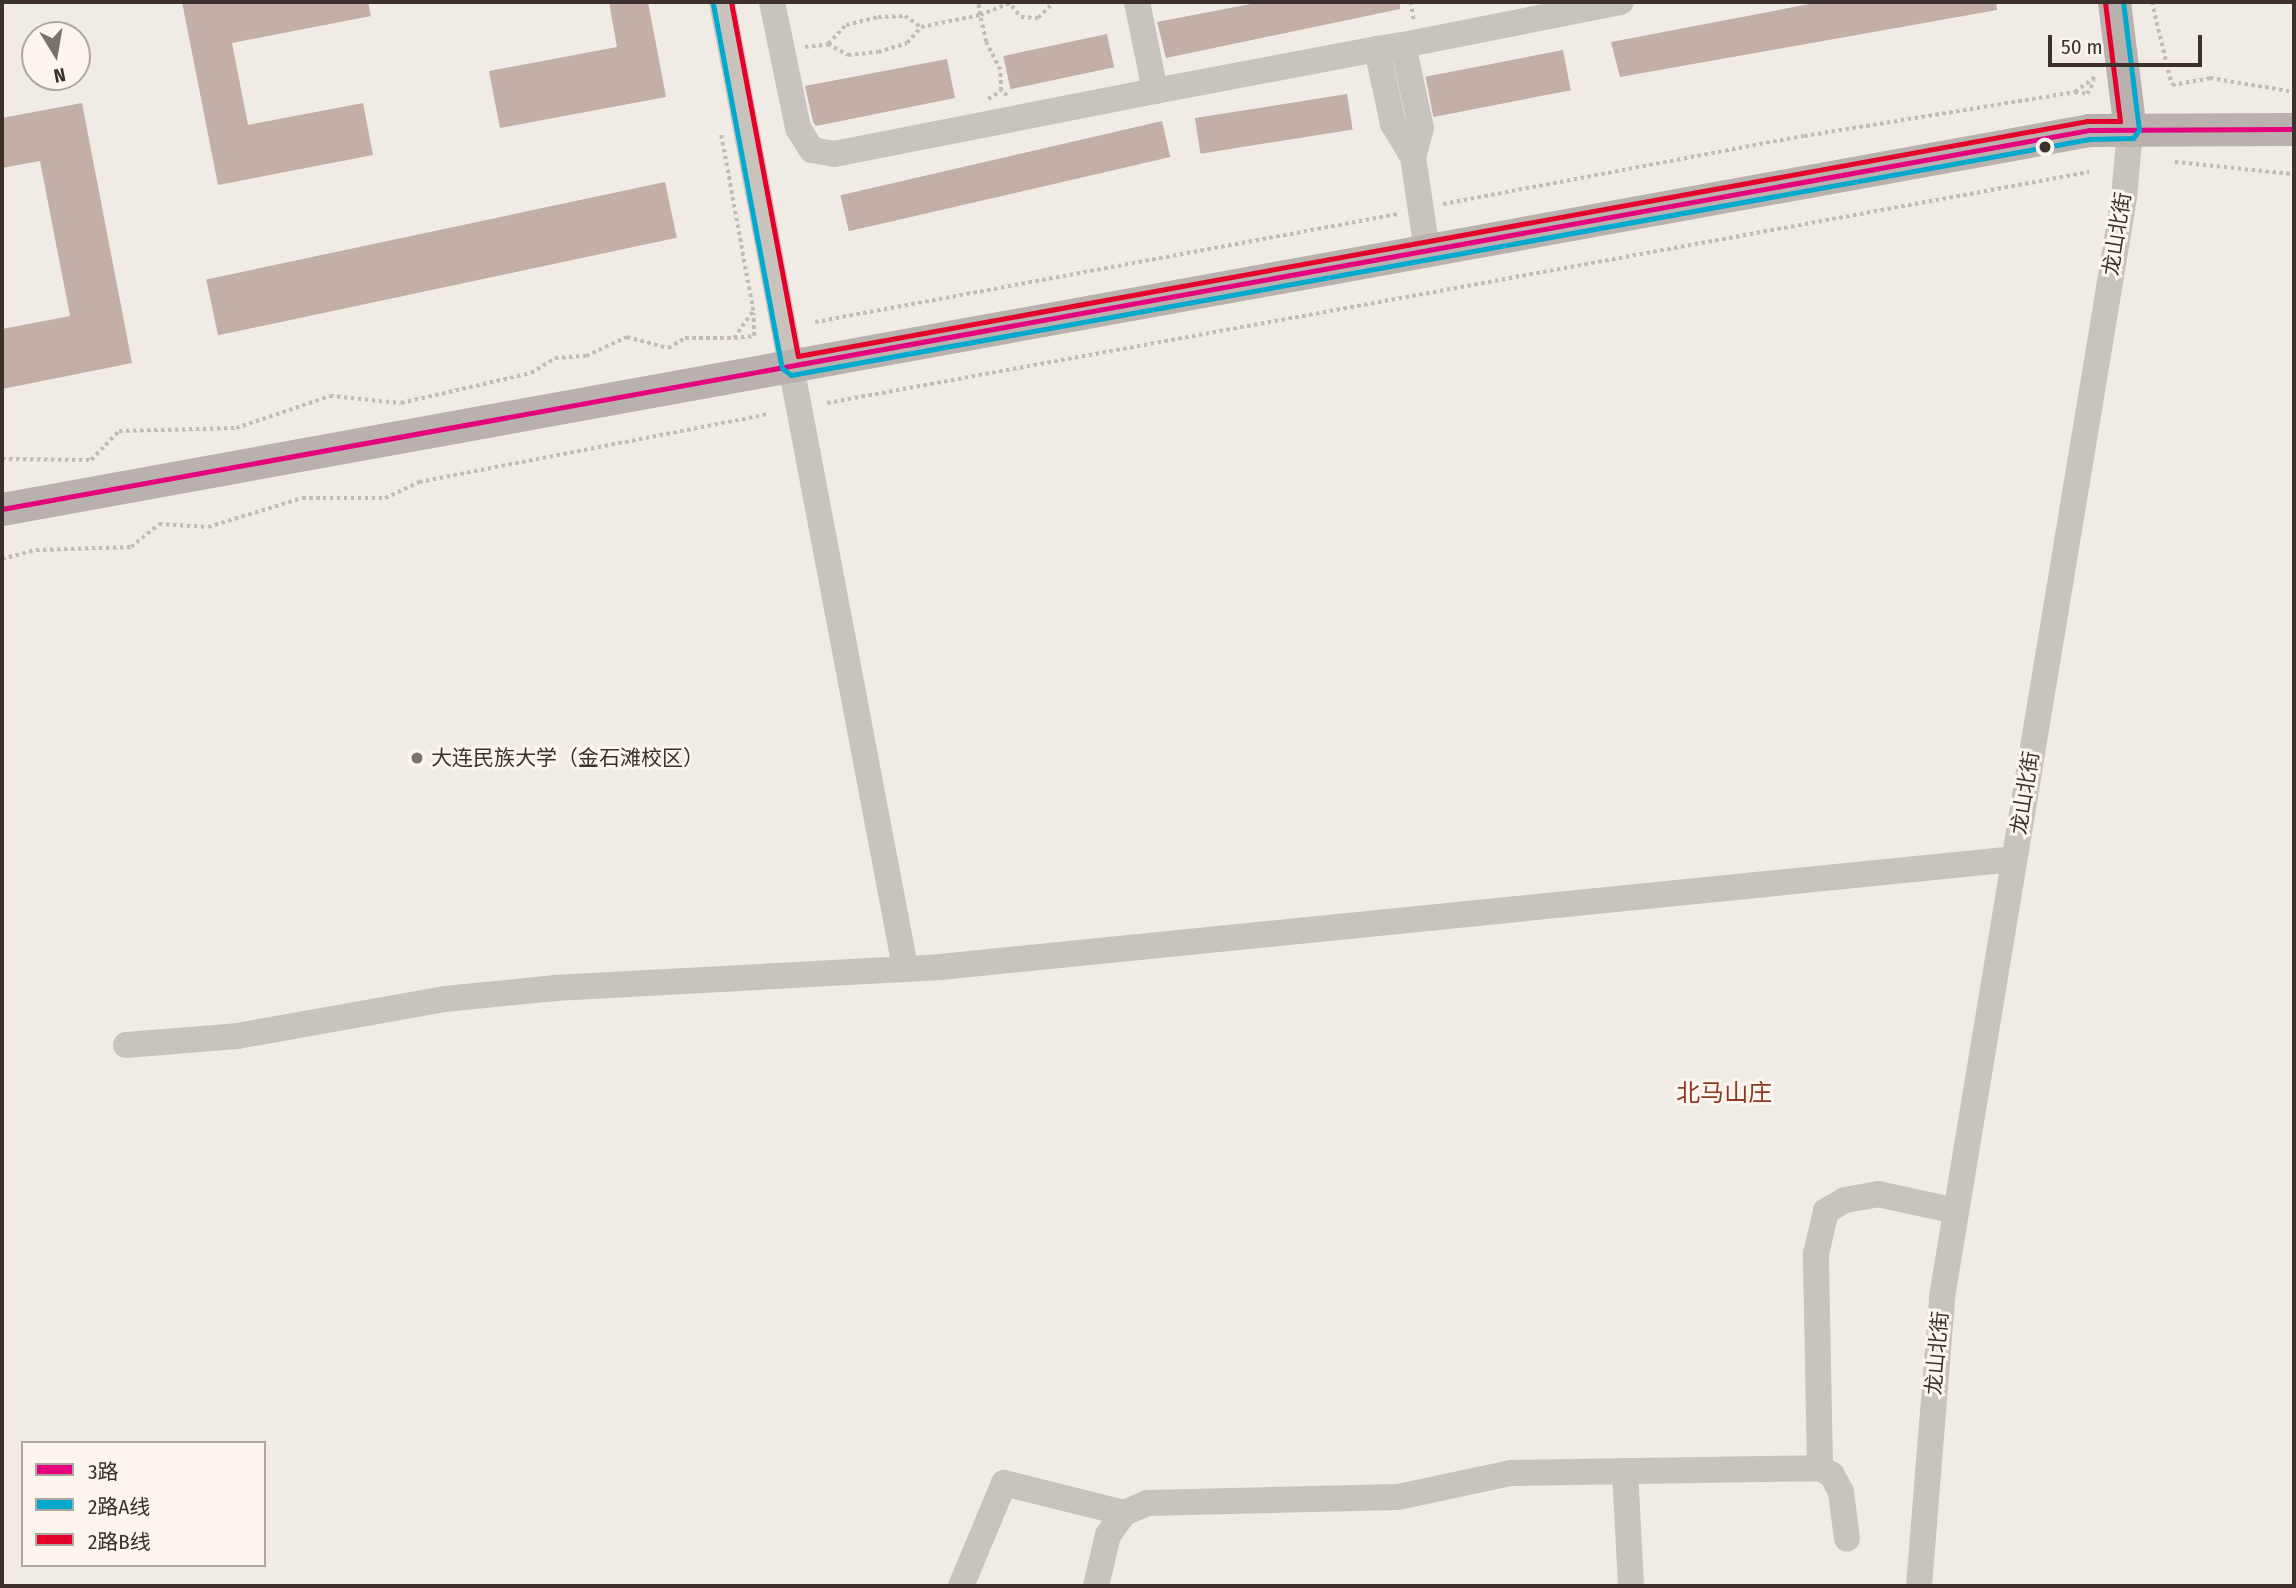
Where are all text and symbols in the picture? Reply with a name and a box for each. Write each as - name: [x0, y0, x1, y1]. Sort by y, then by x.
- north arrow: [21, 21, 91, 91]
- scale bar: [2051, 21, 2205, 65]
- text: 50 m: [2061, 34, 2103, 60]
- text: N: [52, 63, 68, 88]
- unlabelled marker: [2038, 140, 2052, 154]
- street label: 龙山北街: [2098, 191, 2136, 277]
- place label: 大连民族大学（金石滩校区）: [431, 745, 704, 771]
- marker: 大连民族大学（金石滩校区）: [409, 750, 425, 766]
- street label: 龙山北街: [2006, 750, 2044, 836]
- district label: 北马山庄: [1676, 1080, 1772, 1108]
- street label: 龙山北街: [1921, 1310, 1953, 1396]
- legend: [21, 1441, 266, 1567]
- text: 3路: [88, 1459, 118, 1485]
- text: 2路A线: [88, 1494, 150, 1520]
- text: 2路B线: [88, 1529, 151, 1555]

